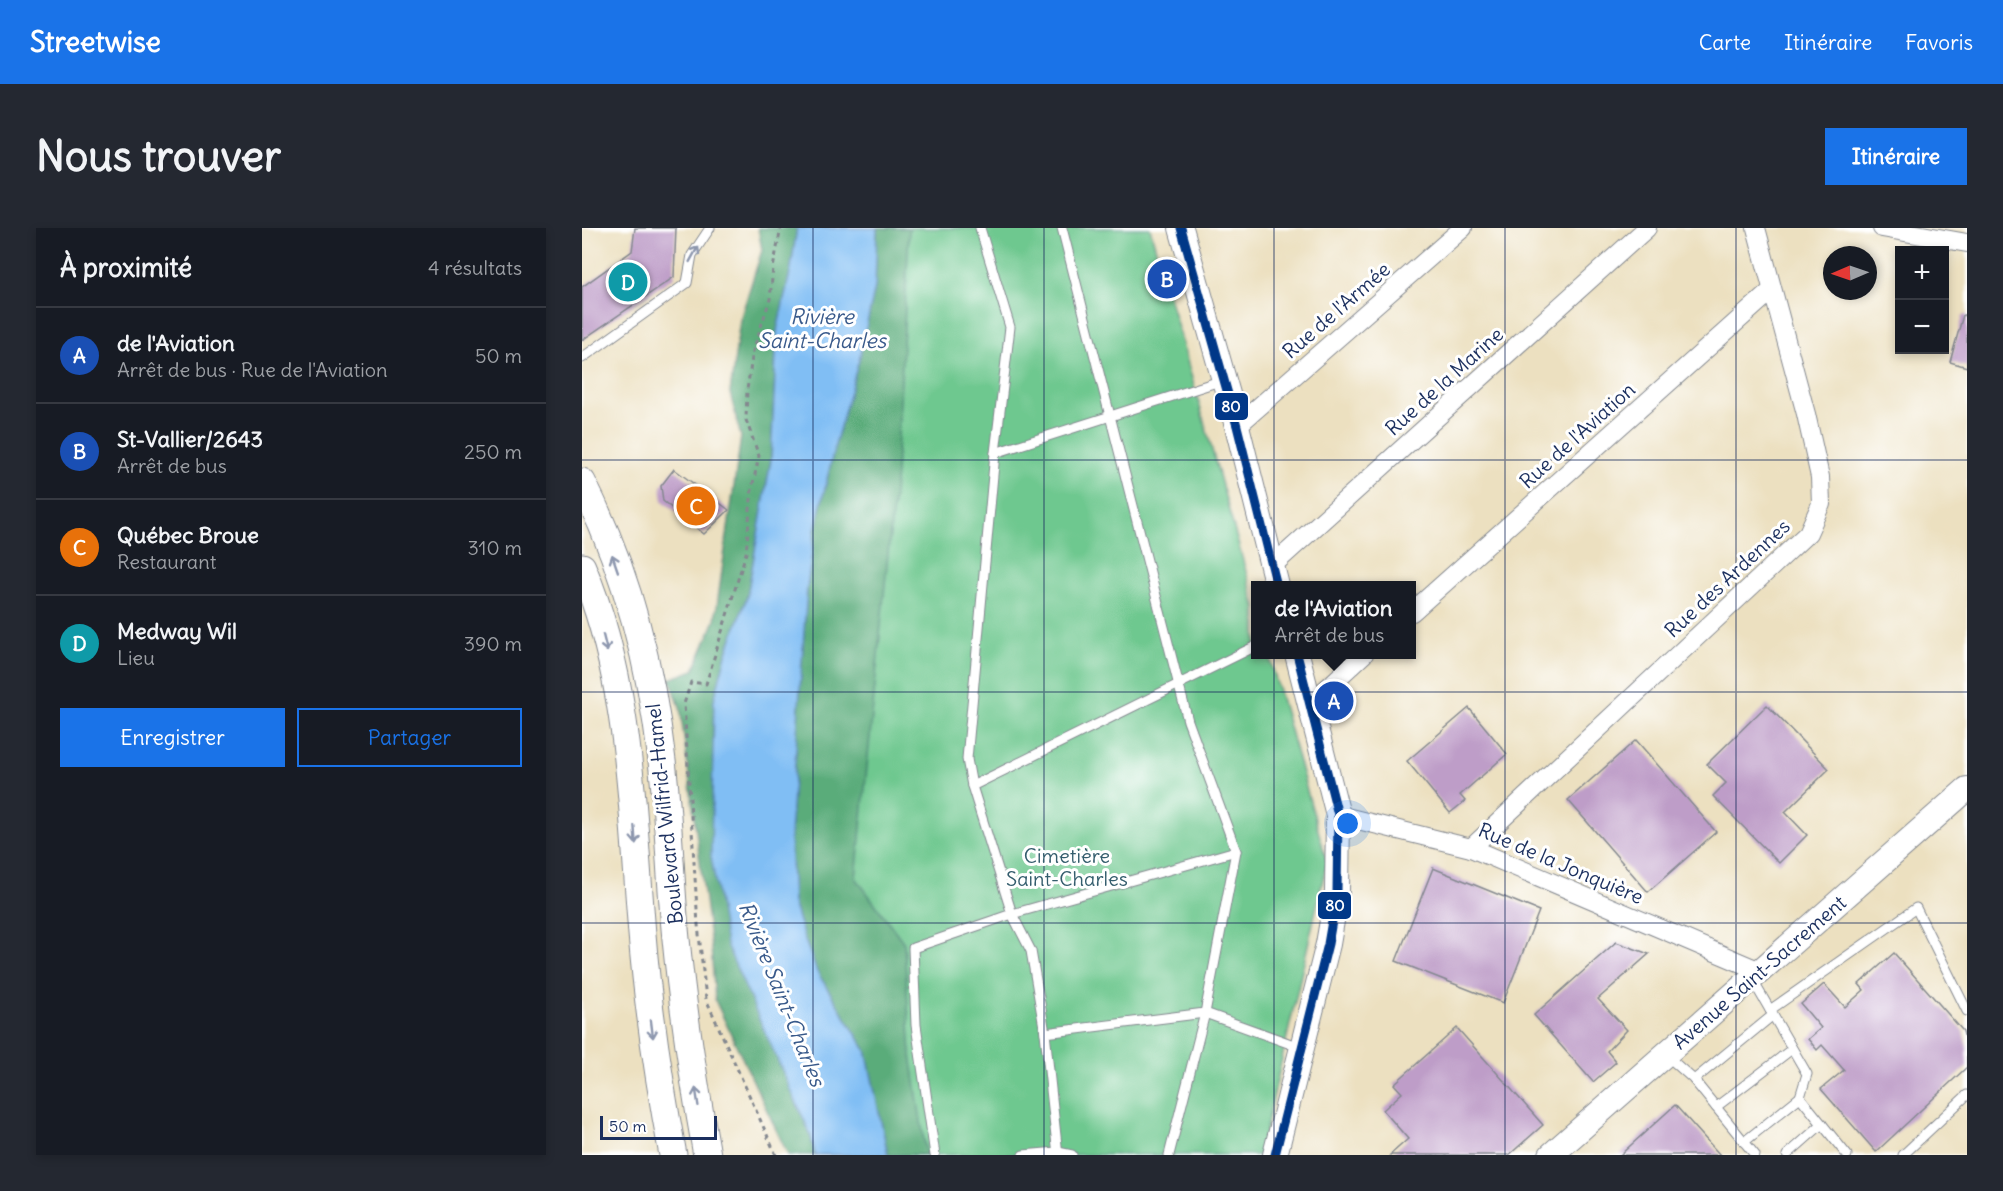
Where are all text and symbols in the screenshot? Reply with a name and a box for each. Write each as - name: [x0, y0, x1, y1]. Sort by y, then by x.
- text: Streetwise: [30, 24, 161, 60]
- text: Carte: [1699, 29, 1751, 56]
- text: Itinéraire: [1784, 29, 1872, 56]
- text: Favoris: [1905, 29, 1973, 56]
- button: Itinéraire: [1825, 128, 1967, 185]
- text: Nous trouver: [36, 130, 281, 182]
- one-way arrow: [689, 246, 701, 263]
- north arrow: [1823, 246, 1877, 300]
- map controls: [1895, 246, 1949, 354]
- button: +: [1895, 246, 1949, 300]
- text: À proximité: [60, 251, 192, 284]
- text: 4 résultats: [428, 255, 522, 280]
- pin: B: [1148, 256, 1186, 302]
- street label: Rue de l'Armée: [1277, 256, 1395, 364]
- pin: D: [608, 260, 648, 304]
- button: −: [1895, 300, 1949, 354]
- water label: Rivière Saint-Charles: [758, 303, 887, 354]
- street label: Rue de la Marine: [1380, 321, 1508, 441]
- text: de l'Aviation: [117, 329, 235, 357]
- text: A: [73, 343, 86, 368]
- text: 50 m: [475, 343, 522, 368]
- text: Arrêt de bus · Rue de l'Aviation: [117, 357, 388, 382]
- street label: Rue de l'Aviation: [1514, 377, 1640, 493]
- line badge: 80: [1214, 392, 1249, 421]
- text: 80: [1221, 396, 1241, 416]
- text: St-Vallier/2643: [117, 425, 263, 453]
- text: B: [73, 439, 86, 464]
- text: 250 m: [464, 439, 522, 464]
- text: Arrêt de bus: [117, 453, 227, 478]
- pin: C: [676, 484, 716, 528]
- street label: Rue des Ardennes: [1659, 514, 1795, 642]
- text: Québec Broue: [117, 521, 259, 549]
- text: C: [73, 535, 86, 560]
- text: 310 m: [467, 535, 522, 560]
- text: Restaurant: [117, 549, 216, 574]
- one-way arrow: [609, 554, 620, 573]
- popup: [1251, 581, 1416, 659]
- text: de l'Aviation: [1275, 594, 1392, 622]
- text: Medway Wil: [117, 617, 237, 645]
- text: Arrêt de bus: [1275, 622, 1384, 647]
- text: D: [72, 631, 87, 656]
- text: 390 m: [464, 631, 522, 656]
- one-way arrow: [600, 633, 612, 652]
- text: Lieu: [117, 645, 155, 670]
- pin: A: [1314, 678, 1353, 724]
- street label: Boulevard Wilfrid-Hamel: [640, 702, 688, 926]
- button: Enregistrer: [60, 708, 285, 767]
- button: Partager: [297, 708, 522, 767]
- your location: [1333, 809, 1362, 838]
- street label: Rue de la Jonquière: [1475, 817, 1647, 909]
- one-way arrow: [629, 825, 640, 845]
- park label: Cimetière Saint-Charles: [1006, 843, 1128, 891]
- street label: Avenue Saint-Sacrement: [1667, 890, 1851, 1054]
- line badge: 80: [1317, 891, 1352, 920]
- text: 80: [1325, 895, 1345, 915]
- water label: Rivière Saint-Charles: [733, 898, 832, 1092]
- one-way arrow: [647, 1019, 658, 1039]
- one-way arrow: [691, 1088, 702, 1108]
- scale bar: [600, 1113, 717, 1140]
- text: 50 m: [609, 1116, 647, 1136]

